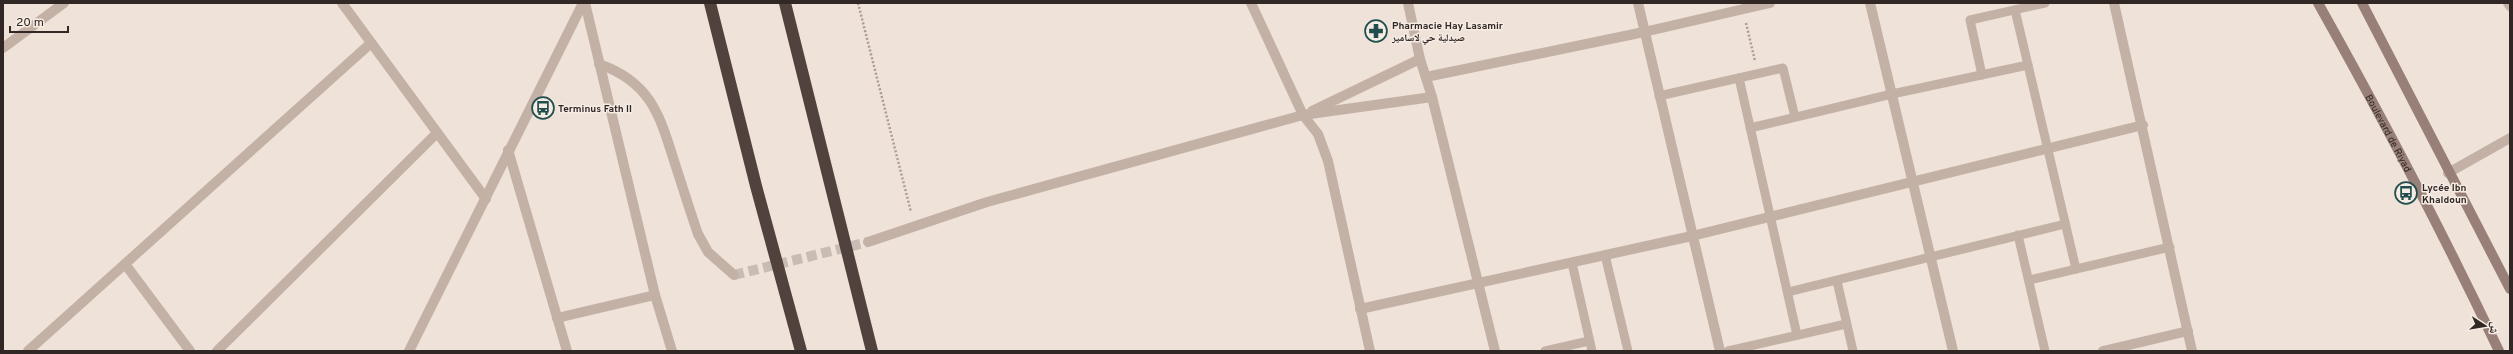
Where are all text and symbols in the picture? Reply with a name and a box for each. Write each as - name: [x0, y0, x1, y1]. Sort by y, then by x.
- scale bar: [10, 8, 68, 34]
- text: 20 m: [16, 15, 44, 31]
- pharmacy icon: Pharmacie Hay Lasamir صيدلية حي لاسامير: [1363, 18, 1389, 44]
- place label: Pharmacie Hay Lasamir صيدلية حي لاسامير: [1391, 20, 1504, 45]
- street label: Boulevard de Riyad: [2362, 92, 2414, 175]
- bus stop icon: Terminus Fath II: [530, 95, 556, 121]
- place label: Terminus Fath II: [558, 103, 632, 116]
- bus stop icon: Lycée Ibn Khaldoun: [2393, 180, 2419, 206]
- place label: Lycée Ibn Khaldoun: [2422, 182, 2467, 207]
- north arrow: [2465, 306, 2505, 346]
- text: ش: [2486, 321, 2502, 335]

